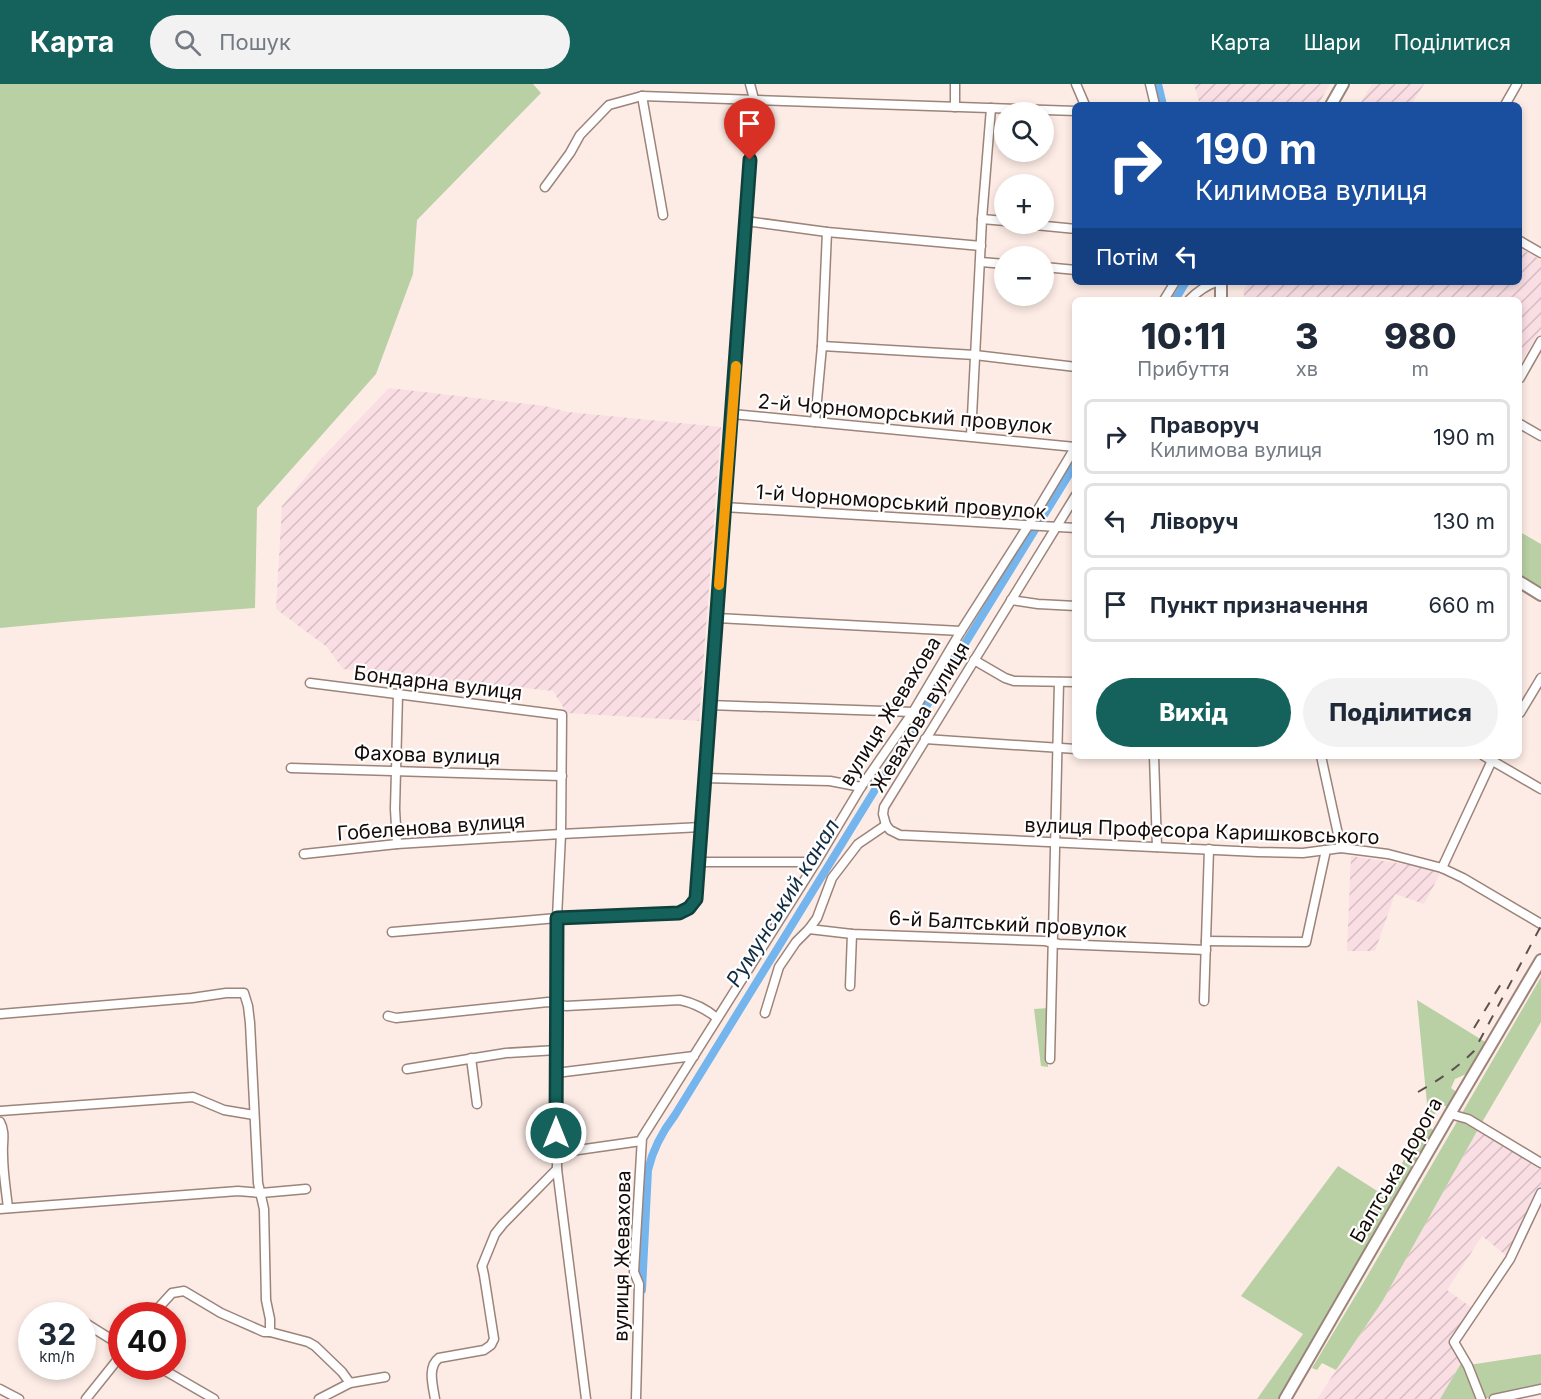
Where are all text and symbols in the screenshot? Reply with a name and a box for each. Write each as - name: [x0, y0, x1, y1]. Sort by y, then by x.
- search box: [150, 15, 570, 69]
- text: Карта: [30, 25, 114, 59]
- icon: search: [171, 26, 204, 59]
- text: Пошук: [219, 29, 291, 55]
- text: Карта: [1210, 30, 1271, 55]
- text: Шари: [1304, 30, 1361, 55]
- text: Поділитися: [1394, 30, 1511, 55]
- pin: [724, 98, 775, 160]
- map controls: [994, 102, 1054, 306]
- button: search: [994, 102, 1054, 162]
- icon: arrive: [733, 107, 766, 140]
- text: 190 m: [1195, 123, 1317, 174]
- icon: right: [1096, 126, 1174, 204]
- button: +: [994, 174, 1054, 234]
- text: Килимова вулиця: [1195, 174, 1427, 207]
- icon: left: [1170, 240, 1203, 273]
- text: Потім: [1096, 244, 1158, 270]
- button: −: [994, 246, 1054, 306]
- text: 10:11: [1141, 314, 1226, 358]
- text: 3: [1295, 314, 1319, 358]
- text: 980: [1384, 314, 1457, 358]
- text: Прибуття: [1137, 357, 1230, 381]
- text: хв: [1296, 357, 1318, 381]
- text: m: [1412, 357, 1429, 381]
- street label: 2-й Чорноморський провулок: [757, 389, 1053, 439]
- text: Праворуч: [1150, 412, 1259, 438]
- icon: right: [1099, 420, 1132, 453]
- text: 190 m: [1433, 424, 1495, 450]
- text: Килимова вулиця: [1150, 438, 1322, 462]
- street label: 1-й Чорноморський провулок: [755, 480, 1047, 524]
- icon: left: [1099, 504, 1132, 537]
- text: Ліворуч: [1150, 508, 1238, 534]
- text: 130 m: [1433, 508, 1495, 534]
- icon: arrive: [1099, 588, 1132, 621]
- text: Пункт призначення: [1150, 592, 1368, 618]
- text: 660 m: [1428, 592, 1495, 618]
- street label: вулиця Жевахова: [834, 632, 946, 790]
- street label: Жевахова вулиця: [866, 637, 974, 797]
- street label: Бондарна вулиця: [352, 661, 524, 705]
- button: Вихід: [1096, 678, 1291, 747]
- button: Поділитися: [1303, 678, 1498, 747]
- street label: Фахова вулиця: [353, 740, 501, 770]
- street label: Гобеленова вулиця: [336, 808, 526, 846]
- street label: вулиця Професора Каришковського: [1024, 813, 1380, 849]
- water label: Румунський канал: [721, 814, 844, 991]
- street label: 6-й Балтський провулок: [888, 906, 1128, 942]
- street label: Балтська дорога: [1345, 1093, 1447, 1247]
- position arrow: [524, 1101, 588, 1165]
- street label: вулиця Жевахова: [609, 1170, 635, 1342]
- speed limit sign: 40: [108, 1302, 186, 1380]
- text: 32: [38, 1316, 76, 1352]
- text: km/h: [39, 1347, 75, 1366]

